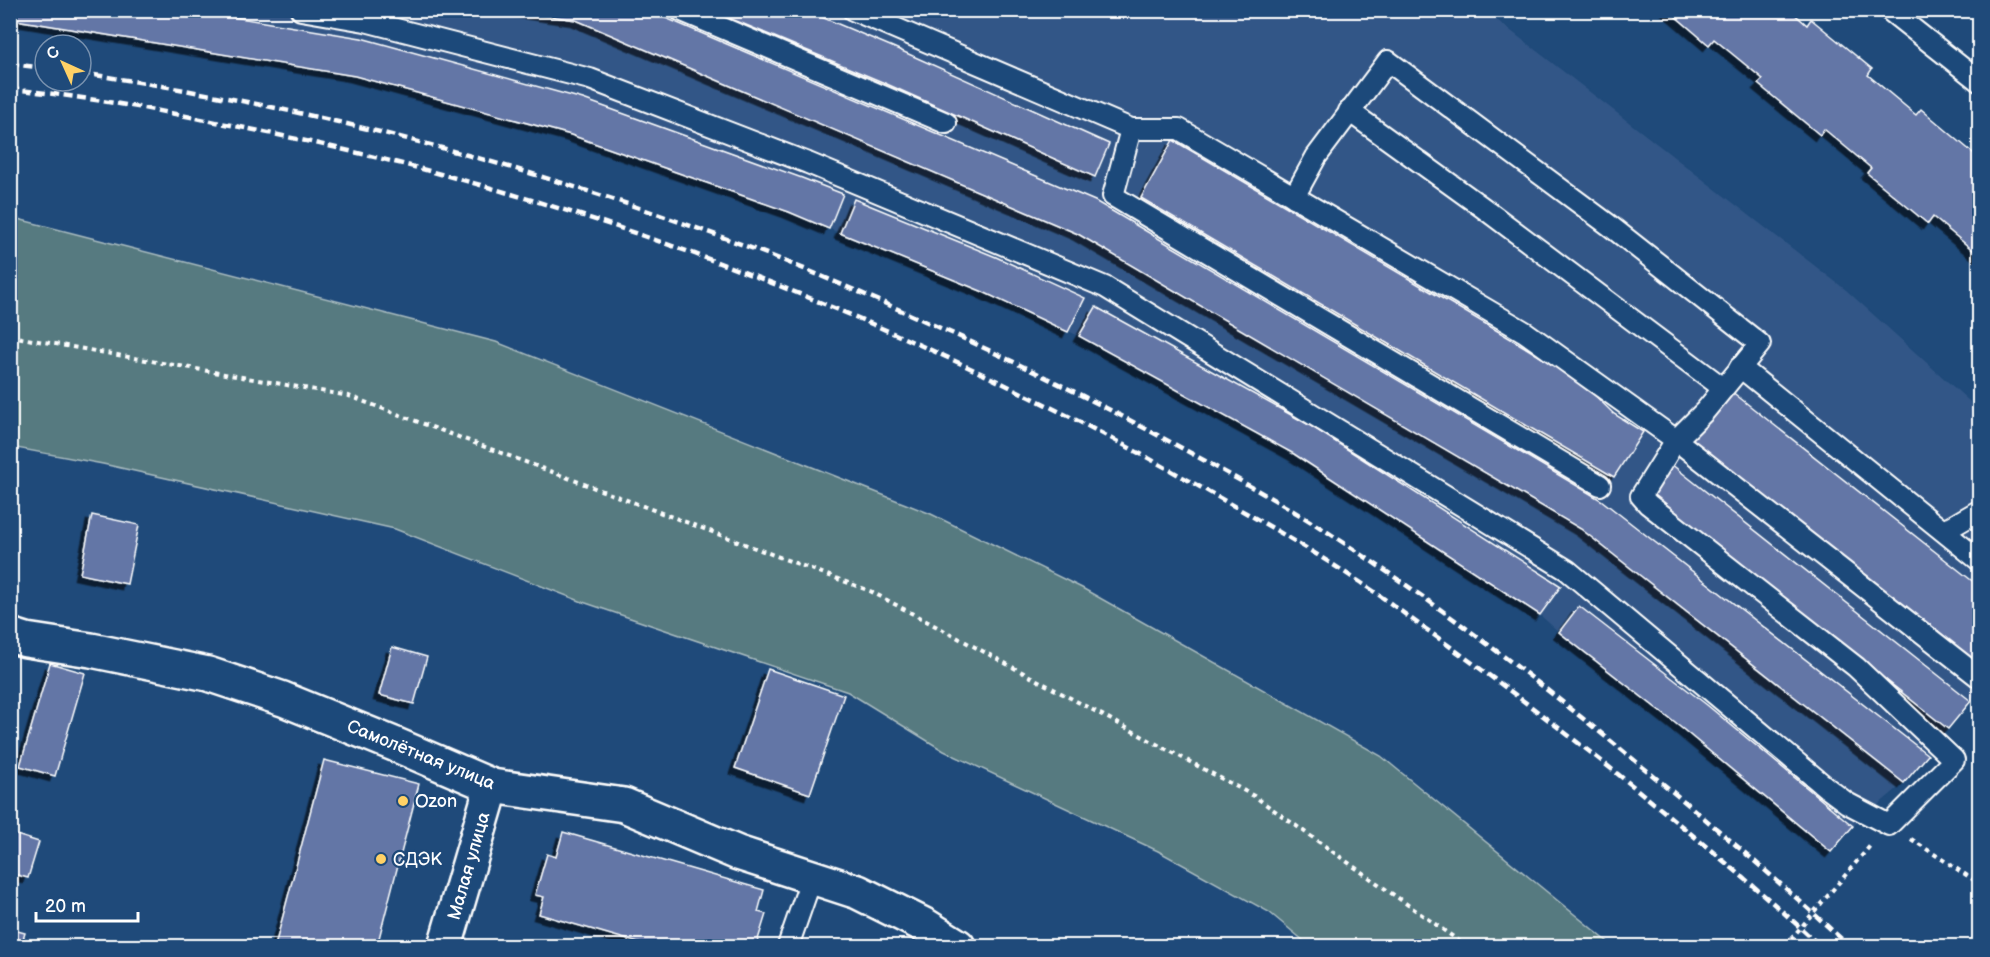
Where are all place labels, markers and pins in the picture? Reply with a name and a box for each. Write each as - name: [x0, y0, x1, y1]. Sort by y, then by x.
- place label: Ozon: [415, 791, 457, 812]
- marker: Ozon: [396, 794, 410, 808]
- place label: СДЭК: [393, 849, 442, 870]
- marker: СДЭК: [374, 852, 388, 866]

